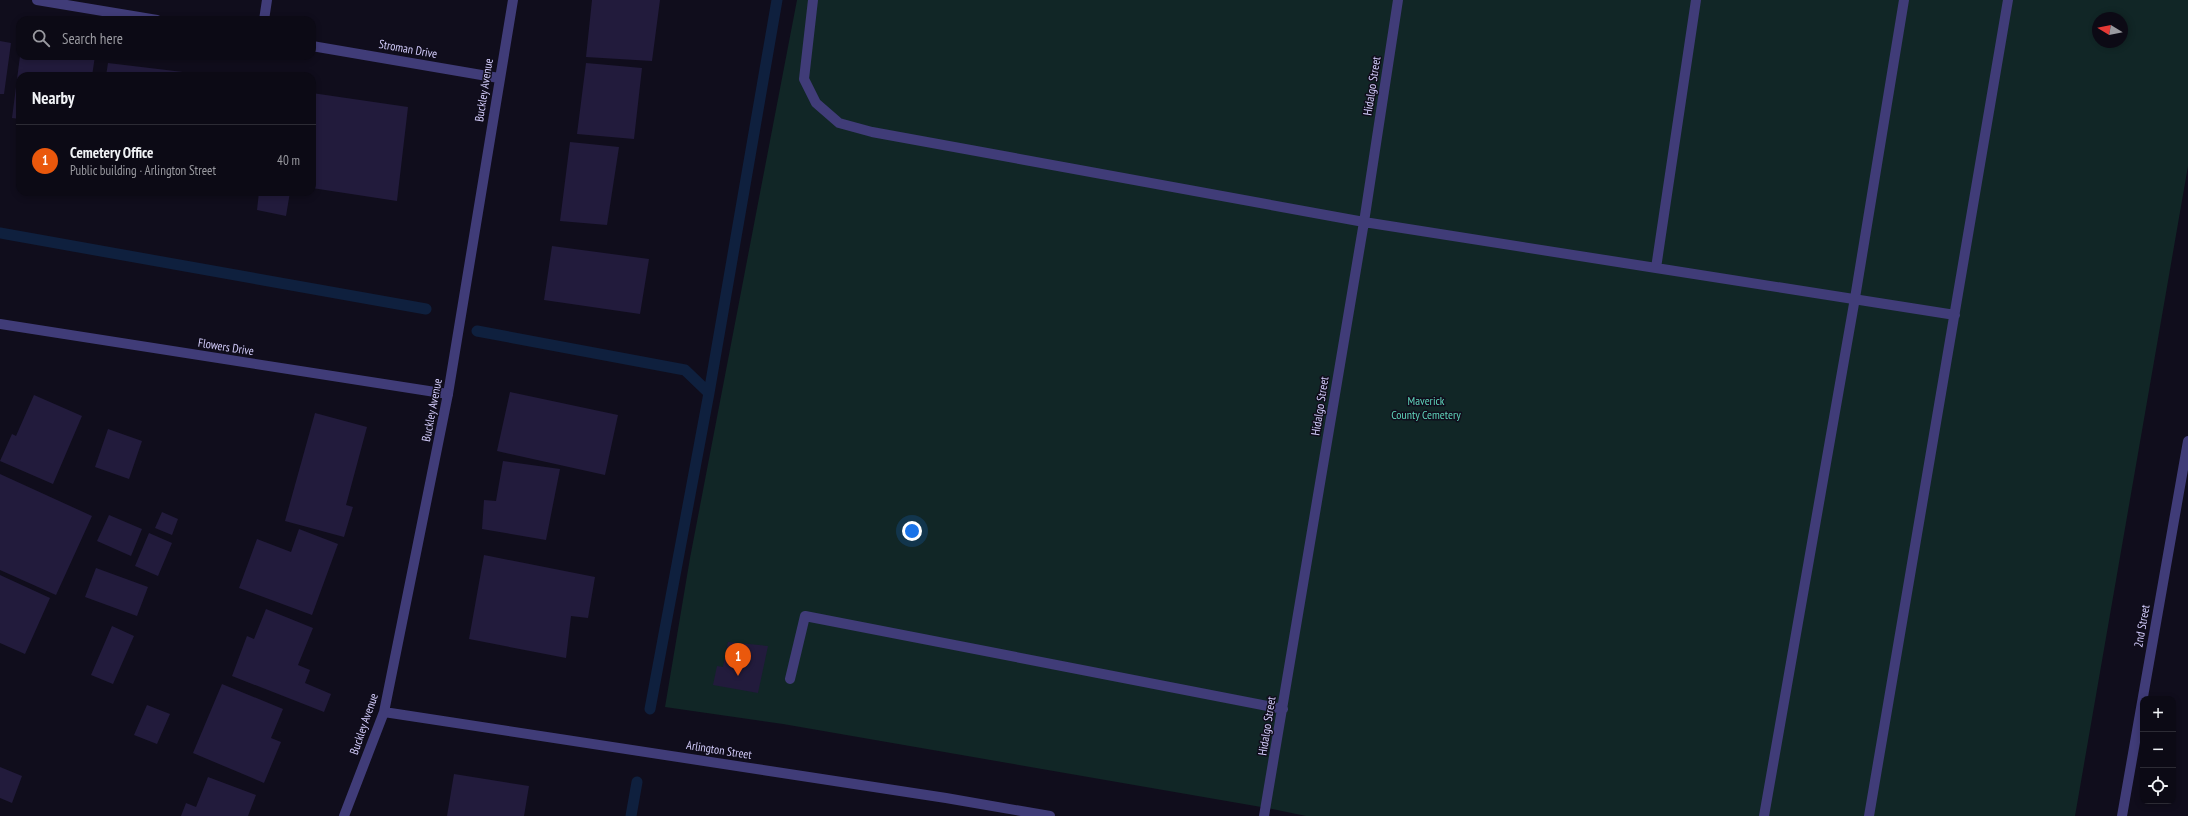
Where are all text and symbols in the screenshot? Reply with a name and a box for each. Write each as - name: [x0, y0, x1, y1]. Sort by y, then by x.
- north arrow: [2092, 12, 2128, 48]
- search box: [16, 16, 316, 60]
- icon: search: [30, 27, 52, 49]
- text: Search here: [62, 29, 123, 48]
- street label: Stroman Drive: [378, 36, 439, 61]
- street label: Hidalgo Street: [1359, 55, 1384, 117]
- street label: Buckley Avenue: [471, 57, 496, 123]
- text: Nearby: [32, 87, 75, 109]
- text: Cemetery Office: [70, 143, 154, 162]
- text: 1: [42, 152, 48, 169]
- text: 40 m: [277, 152, 300, 169]
- text: Public building · Arlington Street: [70, 162, 216, 179]
- street label: Flowers Drive: [197, 335, 255, 358]
- street label: Hidalgo Street: [1307, 375, 1332, 437]
- street label: Buckley Avenue: [418, 377, 445, 443]
- park label: Maverick County Cemetery: [1391, 393, 1461, 422]
- your location: [902, 521, 922, 541]
- street label: 2nd Street: [2130, 603, 2153, 649]
- pin: 1: [725, 643, 751, 676]
- street label: Buckley Avenue: [346, 691, 381, 757]
- street label: Hidalgo Street: [1254, 695, 1279, 757]
- map controls: [2140, 696, 2176, 804]
- button: +: [2140, 696, 2176, 732]
- button: −: [2140, 732, 2176, 768]
- street label: Arlington Street: [685, 737, 753, 762]
- button: locate: [2140, 768, 2176, 804]

